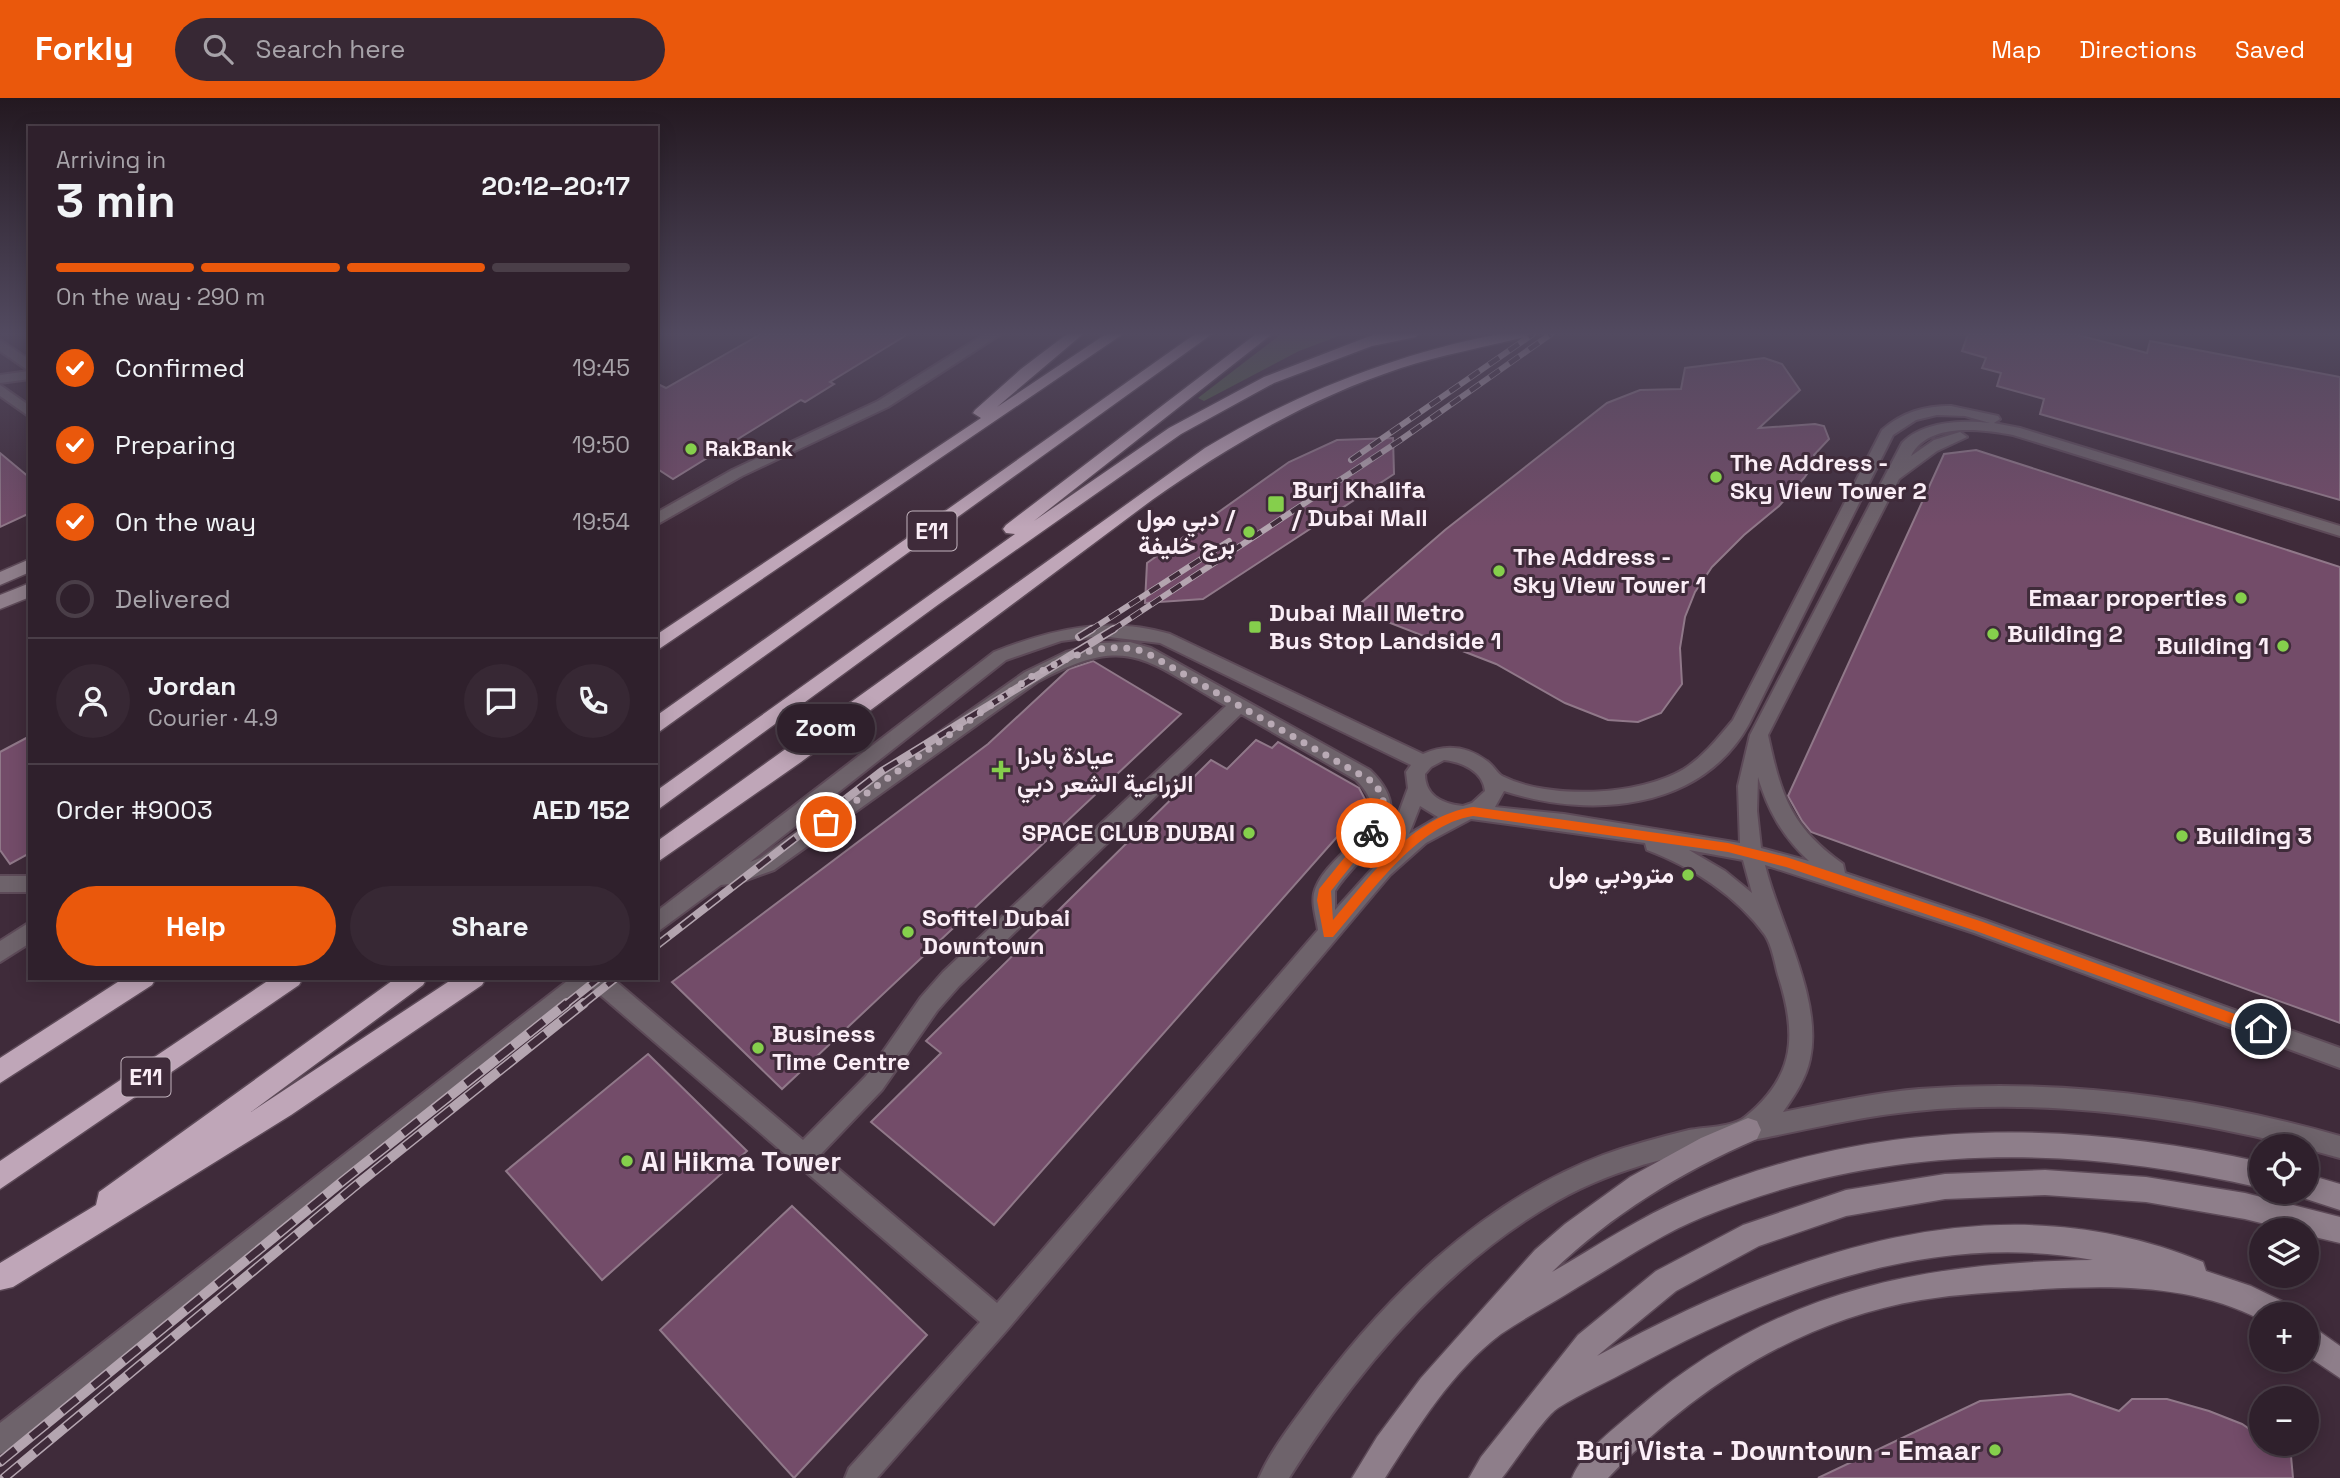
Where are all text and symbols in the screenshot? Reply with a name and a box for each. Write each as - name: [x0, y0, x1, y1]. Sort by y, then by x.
- search box: [175, 18, 665, 81]
- text: Forkly: [35, 28, 133, 70]
- icon: search: [199, 30, 237, 68]
- text: Search here: [255, 32, 405, 66]
- text: Map: [1991, 34, 2041, 65]
- text: Directions: [2079, 34, 2197, 65]
- text: Saved: [2235, 34, 2305, 65]
- text: Arriving in: [56, 145, 166, 175]
- text: 20:12–20:17: [481, 169, 630, 203]
- text: 3 min: [56, 172, 176, 230]
- text: On the way · 290 m: [56, 282, 265, 312]
- icon: check: [56, 349, 94, 387]
- text: Confirmed: [115, 351, 245, 385]
- text: 19:45: [572, 353, 630, 383]
- icon: check: [56, 426, 94, 464]
- text: Preparing: [115, 428, 236, 462]
- text: 19:50: [572, 430, 630, 460]
- place label: RakBank: [705, 435, 793, 462]
- marker: RakBank: [683, 441, 699, 457]
- place label: The Address - Sky View Tower 2: [1730, 447, 1927, 506]
- marker: The Address - Sky View Tower 2: [1708, 469, 1724, 485]
- place label: Burj Khalifa / Dubai Mall: [1291, 474, 1428, 533]
- marker: Burj Khalifa / Dubai Mall: [1266, 494, 1286, 514]
- place label: دبي مول / برج خليفة: [1136, 502, 1236, 562]
- icon: check: [56, 503, 94, 541]
- text: On the way: [115, 505, 256, 539]
- text: 19:54: [572, 507, 630, 537]
- road number: E11: [908, 512, 956, 550]
- marker: دبي مول / برج خليفة: [1241, 524, 1257, 540]
- place label: The Address - Sky View Tower 1: [1513, 541, 1706, 600]
- marker: The Address - Sky View Tower 1: [1491, 563, 1507, 579]
- text: Delivered: [115, 582, 231, 616]
- place label: Emaar properties: [2028, 582, 2227, 613]
- marker: Emaar properties: [2233, 590, 2249, 606]
- place label: Dubai Mall Metro Bus Stop Landside 1: [1269, 597, 1502, 656]
- place label: Building 2: [2007, 618, 2123, 649]
- marker: Dubai Mall Metro Bus Stop Landside 1: [1247, 619, 1263, 635]
- marker: Building 2: [1985, 626, 2001, 642]
- place label: Building 1: [2157, 630, 2269, 661]
- marker: Building 1: [2275, 638, 2291, 654]
- button: person: [56, 664, 130, 738]
- button: chat: [464, 664, 538, 738]
- button: phone: [556, 664, 630, 738]
- text: Jordan: [148, 669, 236, 703]
- text: Courier · 4.9: [148, 703, 278, 733]
- callout: Zoom: [777, 703, 875, 752]
- text: Zoom: [796, 713, 856, 743]
- place label: عيادة بادرا الزراعية الشعر دبي: [1017, 740, 1194, 804]
- marker: عيادة بادرا الزراعية الشعر دبي: [991, 760, 1011, 780]
- pin: [796, 792, 856, 852]
- text: Order #9003: [56, 793, 213, 827]
- text: AED 152: [533, 793, 630, 827]
- courier: [1336, 798, 1406, 868]
- icon: bag: [807, 803, 845, 841]
- icon: bike: [1352, 814, 1390, 852]
- place label: SPACE CLUB DUBAI: [1022, 817, 1235, 848]
- place label: Building 3: [2196, 820, 2312, 851]
- marker: SPACE CLUB DUBAI: [1241, 825, 1257, 841]
- marker: Building 3: [2174, 828, 2190, 844]
- place label: مترودبي مول: [1549, 859, 1674, 895]
- marker: مترودبي مول: [1680, 867, 1696, 883]
- button: Help: [56, 886, 336, 966]
- button: Share: [350, 886, 630, 966]
- place label: Sofitel Dubai Downtown: [922, 902, 1070, 961]
- marker: Sofitel Dubai Downtown: [900, 924, 916, 940]
- pin: [2231, 999, 2291, 1059]
- icon: home: [2242, 1010, 2280, 1048]
- place label: Business Time Centre: [772, 1018, 910, 1077]
- marker: Business Time Centre: [750, 1040, 766, 1056]
- road number: E11: [122, 1058, 170, 1096]
- map controls: [2249, 1134, 2319, 1456]
- button: locate: [2249, 1134, 2319, 1204]
- place label: Al Hikma Tower: [641, 1143, 841, 1179]
- marker: Al Hikma Tower: [619, 1153, 635, 1169]
- button: layers: [2249, 1218, 2319, 1288]
- button: +: [2249, 1302, 2319, 1372]
- button: −: [2249, 1386, 2319, 1456]
- place label: Burj Vista - Downtown - Emaar: [1576, 1432, 1981, 1468]
- marker: Burj Vista - Downtown - Emaar: [1987, 1442, 2003, 1458]

